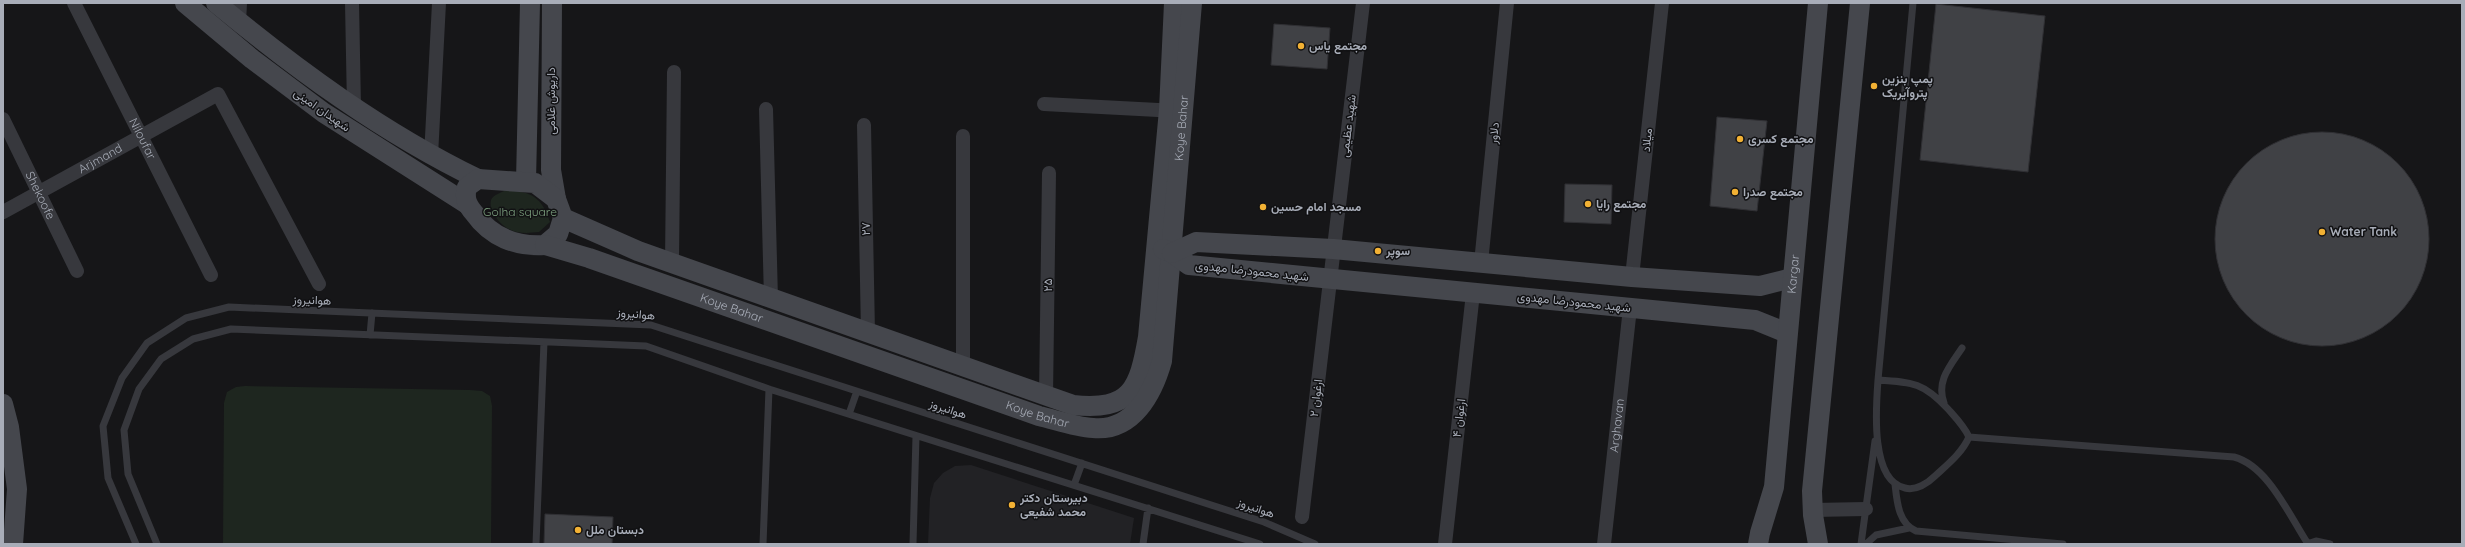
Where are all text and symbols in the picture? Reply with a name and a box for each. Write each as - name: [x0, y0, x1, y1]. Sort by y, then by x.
- place label: مجتمع یاس: [1309, 38, 1368, 54]
- marker: مجتمع یاس: [1296, 41, 1306, 51]
- street label: داریوش غلامی: [543, 67, 559, 135]
- place label: پمپ بنزین پتروآیریک: [1882, 71, 1933, 101]
- marker: پمپ بنزین پتروآیریک: [1869, 81, 1879, 91]
- street label: شهیدان امینی: [290, 85, 354, 135]
- street label: Koye Bahar: [1171, 94, 1191, 161]
- street label: شهید عظیمی: [1336, 94, 1360, 158]
- street label: Niloufar: [126, 115, 160, 162]
- street label: دلاور: [1485, 121, 1503, 146]
- street label: میلاد: [1638, 127, 1655, 153]
- place label: مجتمع کسری: [1748, 131, 1814, 147]
- marker: مجتمع کسری: [1735, 134, 1745, 144]
- street label: Arjmand: [75, 140, 125, 176]
- street label: Shekoofe: [23, 169, 59, 222]
- place label: مجتمع صدرا: [1743, 184, 1803, 200]
- marker: مجتمع صدرا: [1730, 187, 1740, 197]
- place label: مجتمع رایا: [1596, 196, 1647, 212]
- place label: مسجد امام حسین: [1271, 199, 1362, 215]
- marker: مجتمع رایا: [1583, 199, 1593, 209]
- marker: مسجد امام حسین: [1258, 202, 1268, 212]
- park label: Golha square: [483, 204, 557, 219]
- street label: ۲۷: [858, 222, 873, 236]
- place label: Water Tank: [2330, 224, 2397, 239]
- marker: Water Tank: [2317, 227, 2327, 237]
- place label: سوپر: [1385, 243, 1410, 259]
- marker: سوپر: [1373, 246, 1383, 256]
- street label: Kargar: [1784, 254, 1802, 294]
- street label: شهید محمودرضا مهدوی: [1194, 257, 1310, 285]
- street label: ۲۵: [1040, 278, 1055, 292]
- street label: شهید محمودرضا مهدوی: [1516, 288, 1632, 316]
- street label: Koye Bahar: [698, 290, 766, 326]
- street label: هوانیروز: [291, 291, 332, 309]
- street label: هوانیروز: [615, 304, 656, 324]
- street label: ارغوان ۲: [1306, 378, 1326, 418]
- street label: هوانیروز: [926, 395, 969, 423]
- street label: Koye Bahar: [1004, 397, 1071, 431]
- street label: ارغوان ۴: [1449, 398, 1469, 438]
- street label: Arghavan: [1606, 398, 1627, 453]
- place label: دبیرستان دکتر محمد شفیعی: [1019, 490, 1088, 519]
- street label: هوانیروز: [1234, 494, 1277, 522]
- marker: دبیرستان دکتر محمد شفیعی: [1007, 500, 1017, 510]
- place label: دبستان ملل: [586, 522, 644, 537]
- marker: دبستان ملل: [573, 525, 583, 535]

